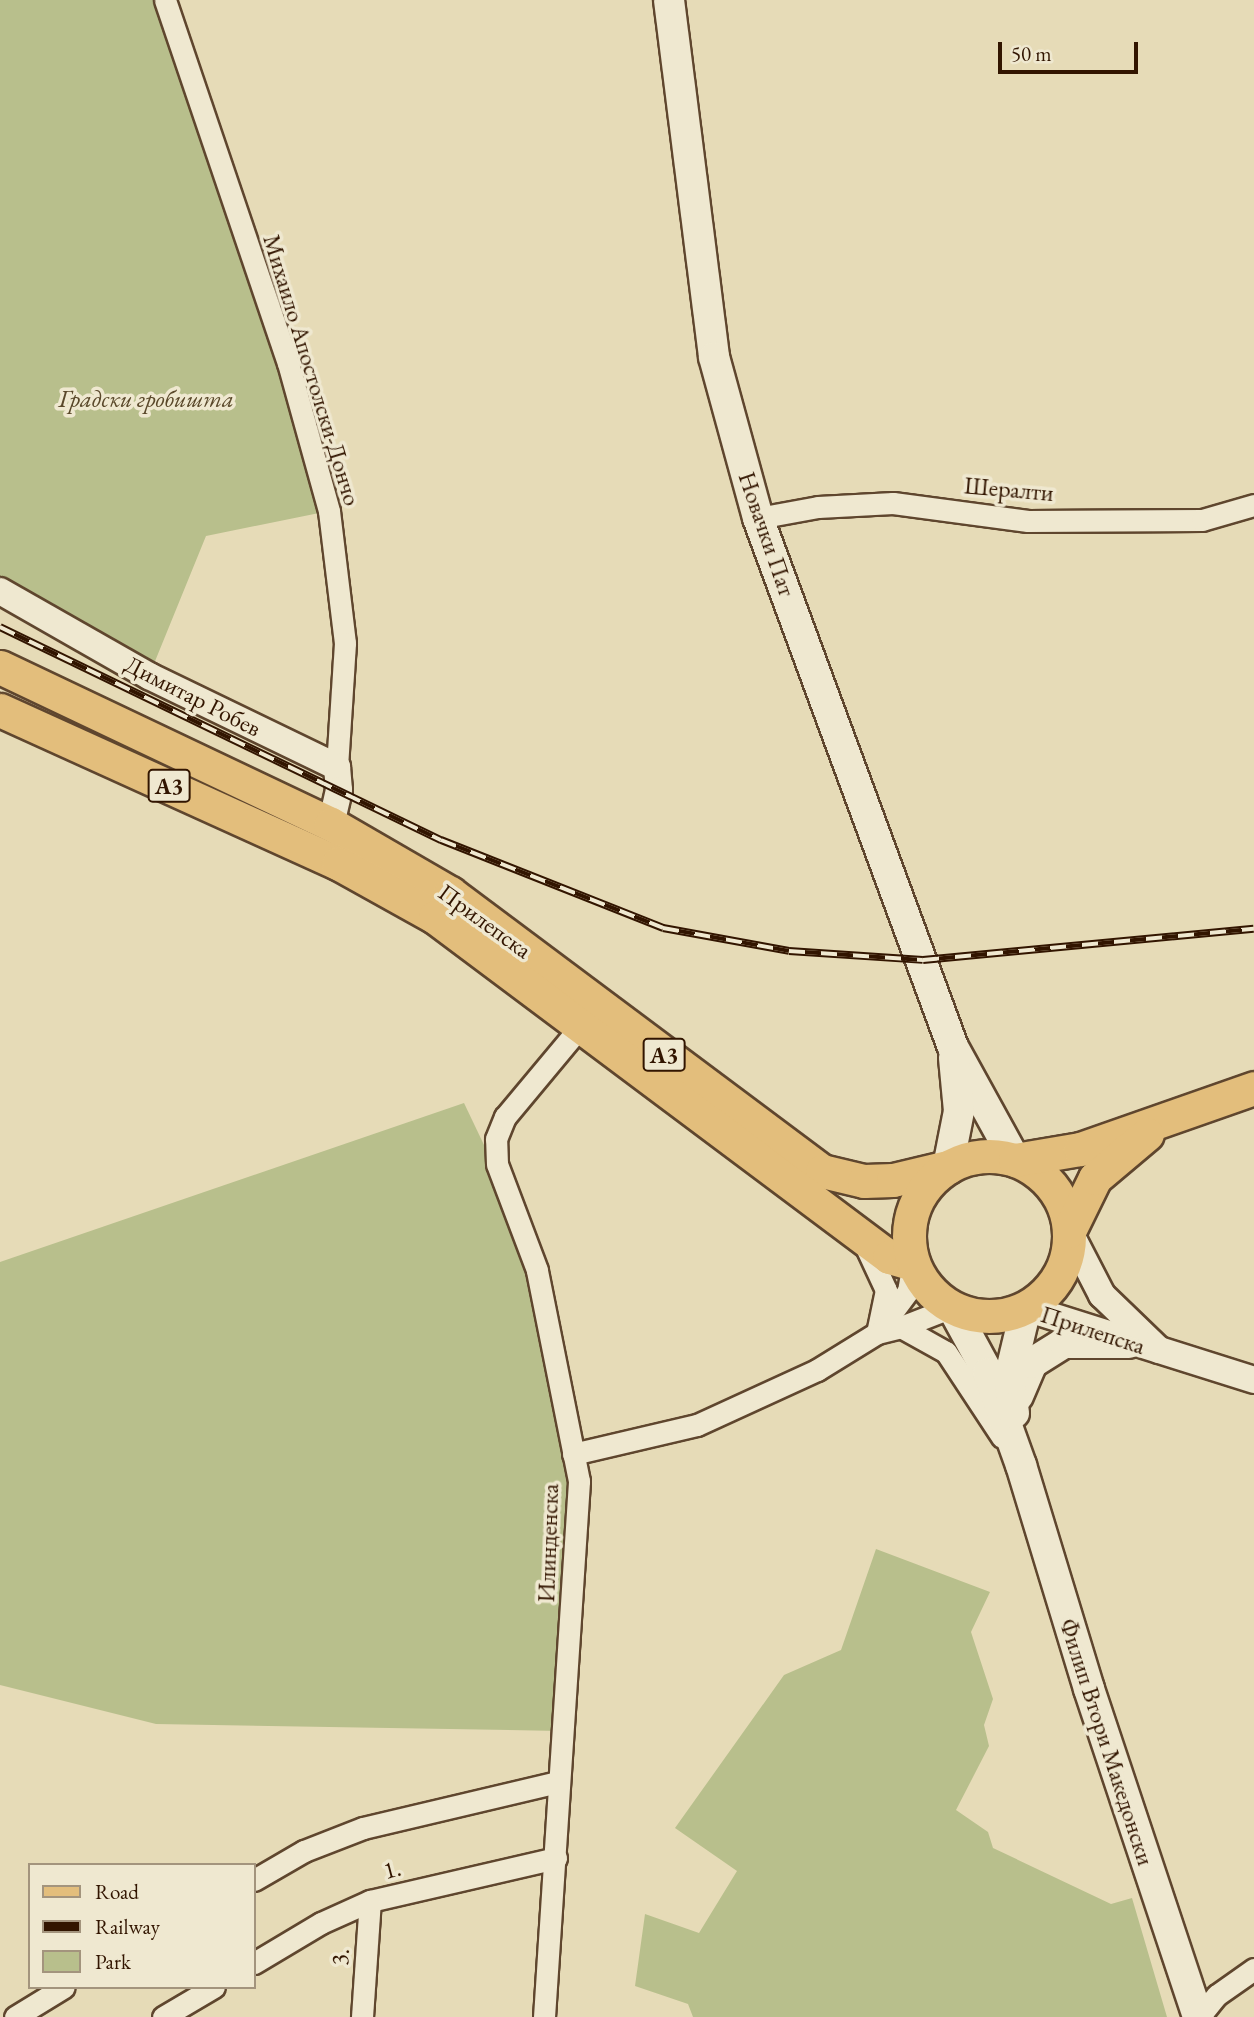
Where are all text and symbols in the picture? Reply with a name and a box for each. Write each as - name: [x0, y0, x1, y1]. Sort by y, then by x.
- scale bar: [1002, 28, 1142, 72]
- text: 50 m: [1011, 40, 1052, 67]
- street label: Михаило Апостолски-Дончо: [257, 231, 367, 509]
- park label: Градски гробишта: [58, 385, 234, 413]
- street label: Новачки Пат: [732, 468, 802, 600]
- street label: Шералти: [963, 471, 1055, 507]
- street label: Димитар Робев: [120, 649, 266, 743]
- road number: A3: [146, 766, 192, 806]
- street label: Прилепска: [433, 878, 537, 964]
- road number: A3: [641, 1036, 687, 1074]
- street label: Прилепска: [1037, 1300, 1149, 1360]
- street label: Илинденска: [532, 1483, 564, 1603]
- street label: Филип Втори Македонски: [1053, 1615, 1161, 1869]
- street label: 1.: [380, 1853, 404, 1885]
- legend: [28, 1863, 256, 1989]
- text: Road: [95, 1878, 139, 1905]
- text: Railway: [95, 1913, 160, 1940]
- street label: 3.: [325, 1947, 355, 1967]
- text: Park: [95, 1948, 131, 1975]

